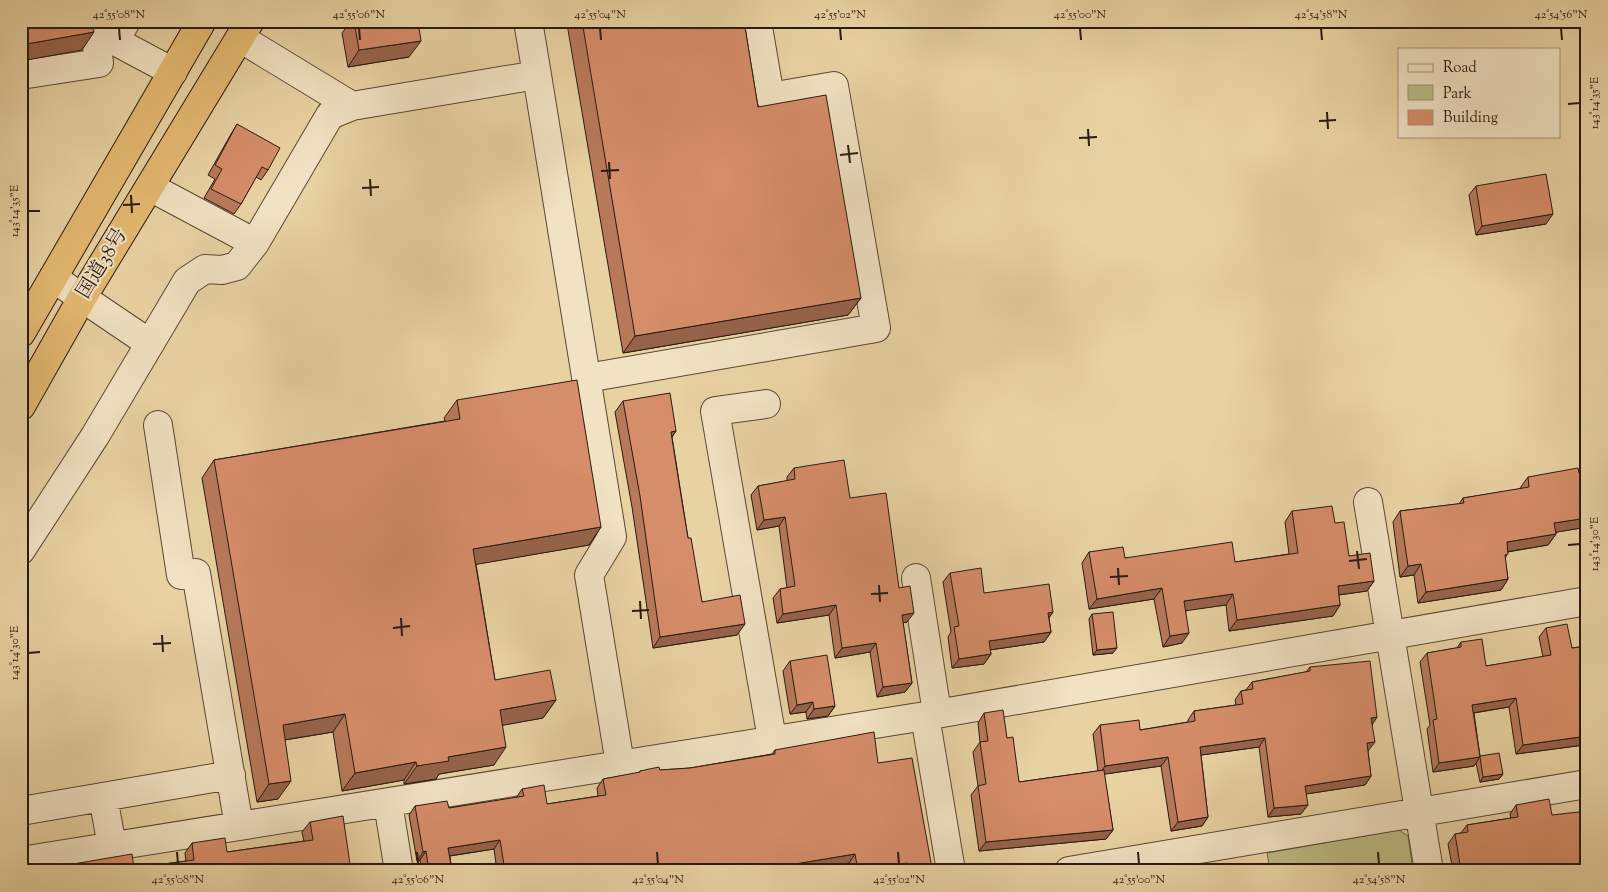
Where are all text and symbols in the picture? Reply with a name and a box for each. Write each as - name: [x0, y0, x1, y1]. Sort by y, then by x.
- text: 42°55'08"N: [93, 6, 146, 24]
- text: 42°55'06"N: [333, 6, 386, 24]
- text: 42°55'04"N: [574, 6, 626, 24]
- text: 42°55'02"N: [814, 6, 866, 24]
- text: 42°55'00"N: [1054, 6, 1107, 24]
- text: 42°54'58"N: [1295, 6, 1348, 24]
- text: 42°54'56"N: [1535, 6, 1588, 24]
- legend: [1398, 48, 1560, 138]
- text: Road: [1443, 58, 1477, 79]
- text: 143°14'35"E: [1586, 76, 1604, 129]
- text: Park: [1443, 84, 1472, 105]
- text: Building: [1443, 108, 1498, 129]
- text: 143°14'35"E: [6, 184, 24, 237]
- street label: 国道38号: [70, 223, 136, 305]
- text: 143°14'30"E: [1586, 516, 1604, 571]
- text: 143°14'30"E: [6, 625, 24, 680]
- text: 42°55'08"N: [152, 871, 205, 889]
- text: 42°55'06"N: [392, 871, 445, 889]
- text: 42°55'04"N: [632, 871, 684, 889]
- text: 42°55'02"N: [873, 871, 925, 889]
- text: 42°55'00"N: [1113, 871, 1166, 889]
- text: 42°54'58"N: [1353, 871, 1406, 889]

